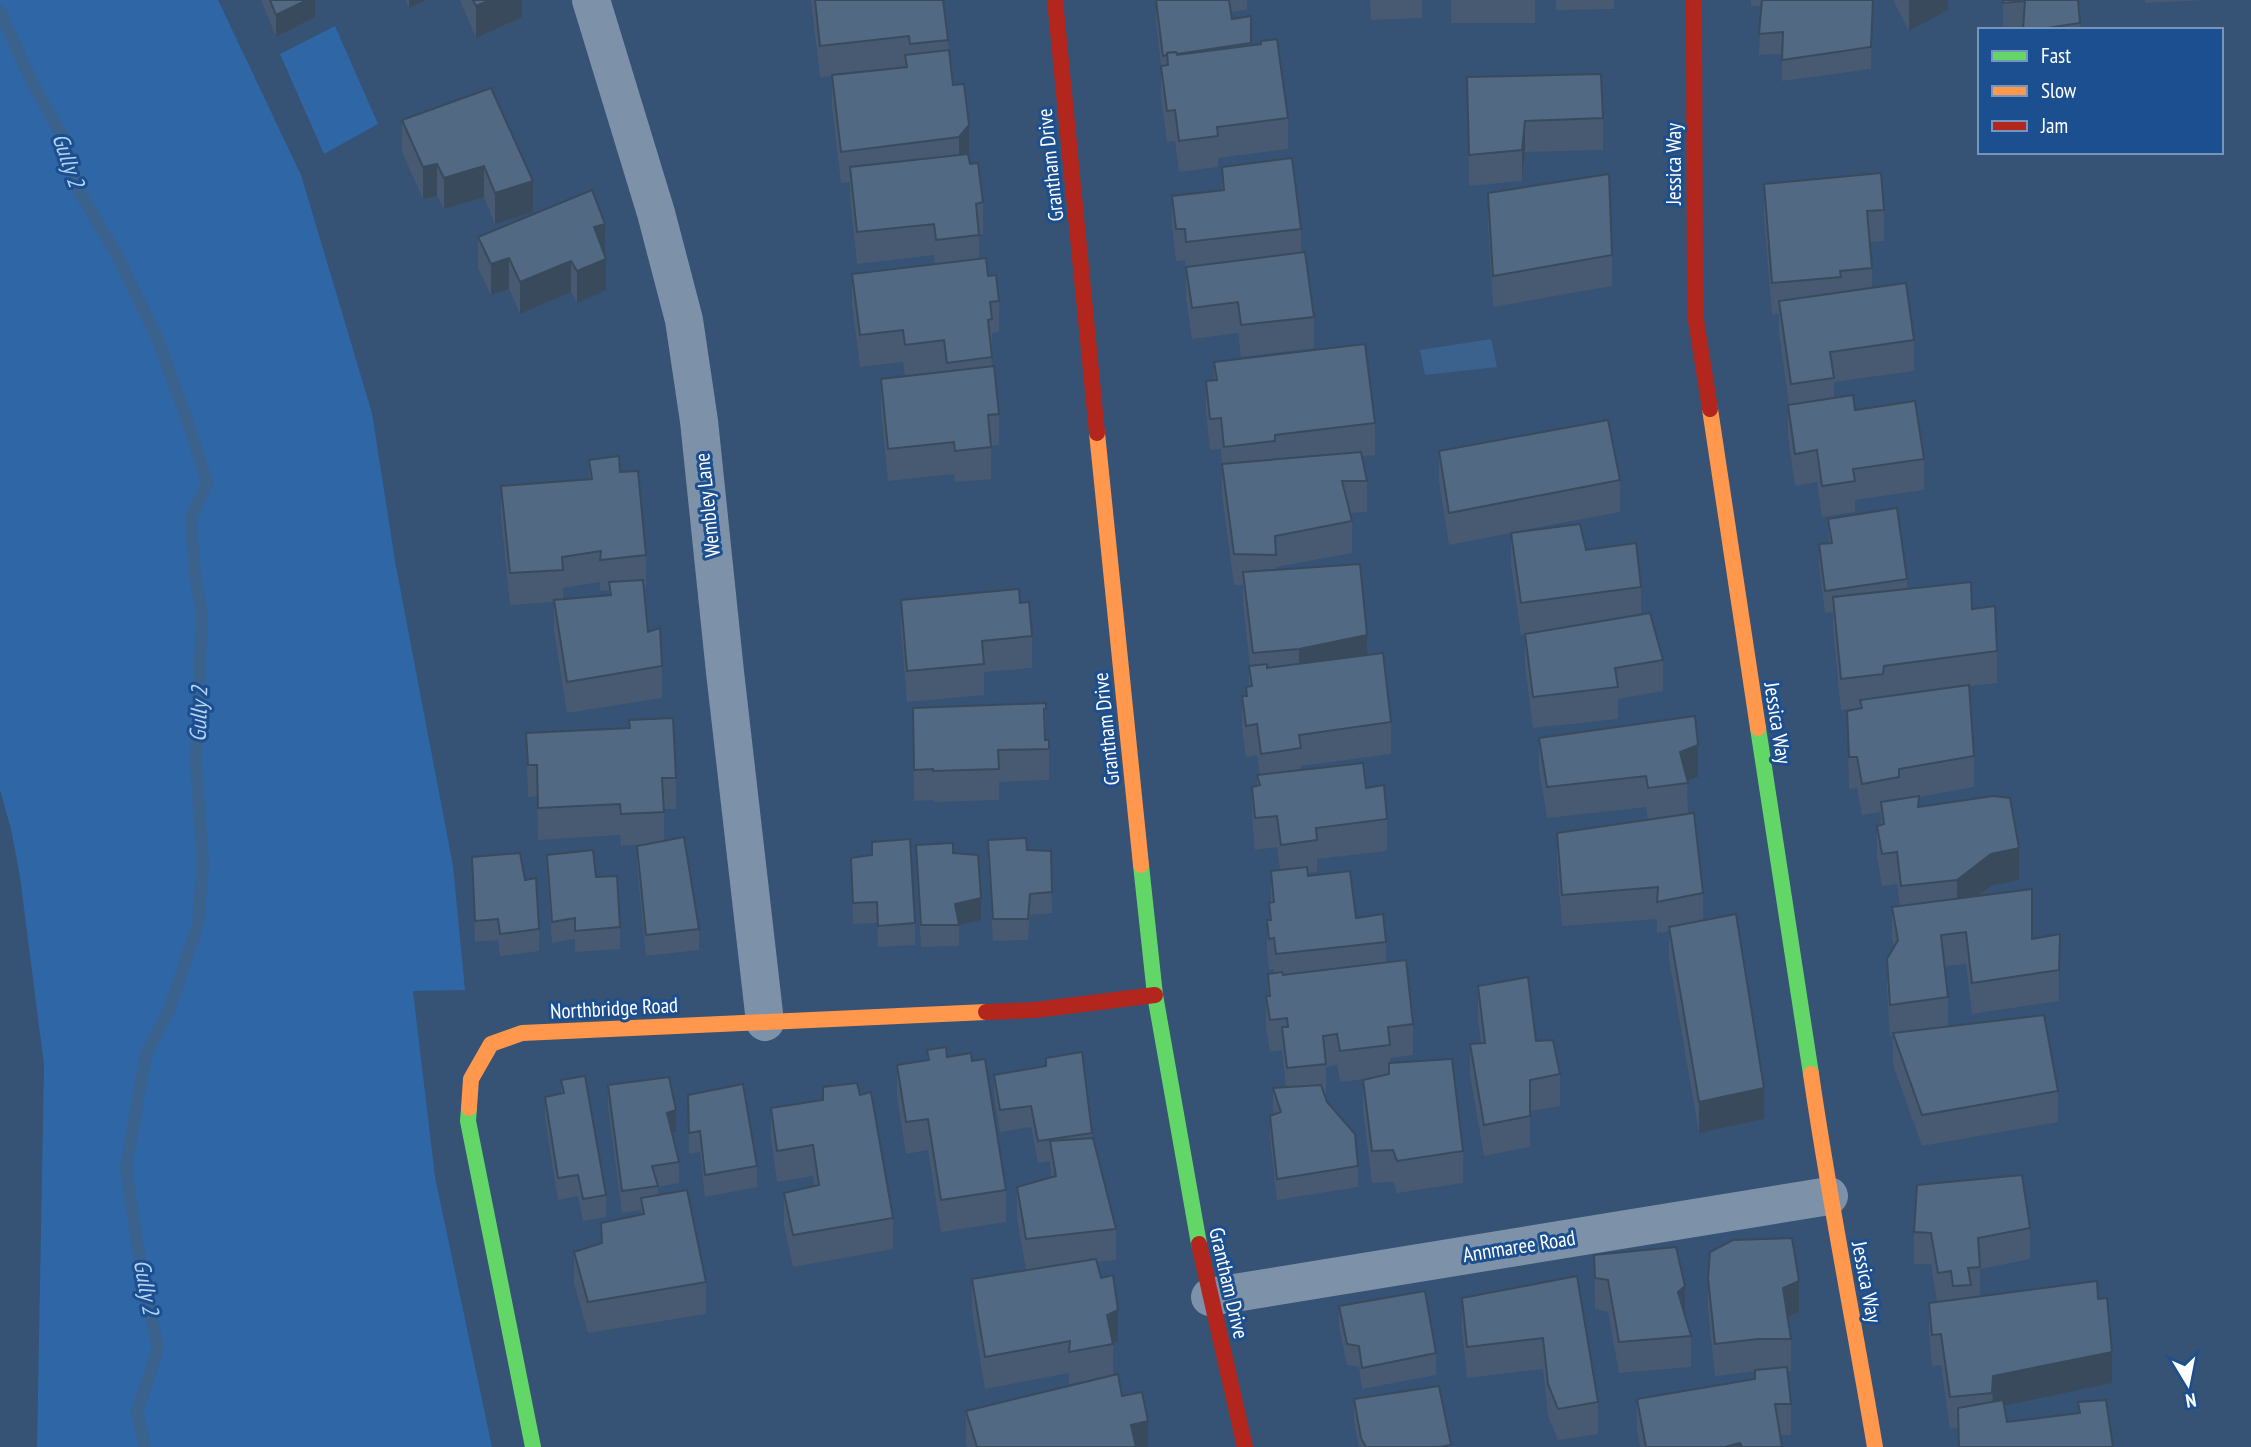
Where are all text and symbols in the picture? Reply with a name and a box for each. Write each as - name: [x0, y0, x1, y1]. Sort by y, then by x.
- legend: [1978, 28, 2223, 154]
- text: Fast: [2041, 42, 2071, 69]
- text: Slow: [2041, 77, 2077, 104]
- street label: Grantham Drive: [1031, 107, 1069, 223]
- text: Jam: [2040, 112, 2068, 139]
- street label: Jessica Way: [1660, 123, 1687, 206]
- water label: Gully 2: [46, 129, 93, 193]
- street label: Wembley Lane: [688, 452, 726, 558]
- street label: Grantham Drive: [1087, 671, 1125, 787]
- street label: Jessica Way: [1758, 679, 1798, 766]
- water label: Gully 2: [183, 683, 214, 742]
- street label: Northbridge Road: [549, 991, 679, 1025]
- street label: Annmaree Road: [1461, 1224, 1577, 1268]
- street label: Grantham Drive: [1203, 1225, 1255, 1341]
- street label: Jessica Way: [1846, 1238, 1888, 1325]
- water label: Gully 2: [128, 1257, 167, 1319]
- north arrow: [2153, 1349, 2223, 1419]
- text: N: [2184, 1388, 2198, 1413]

